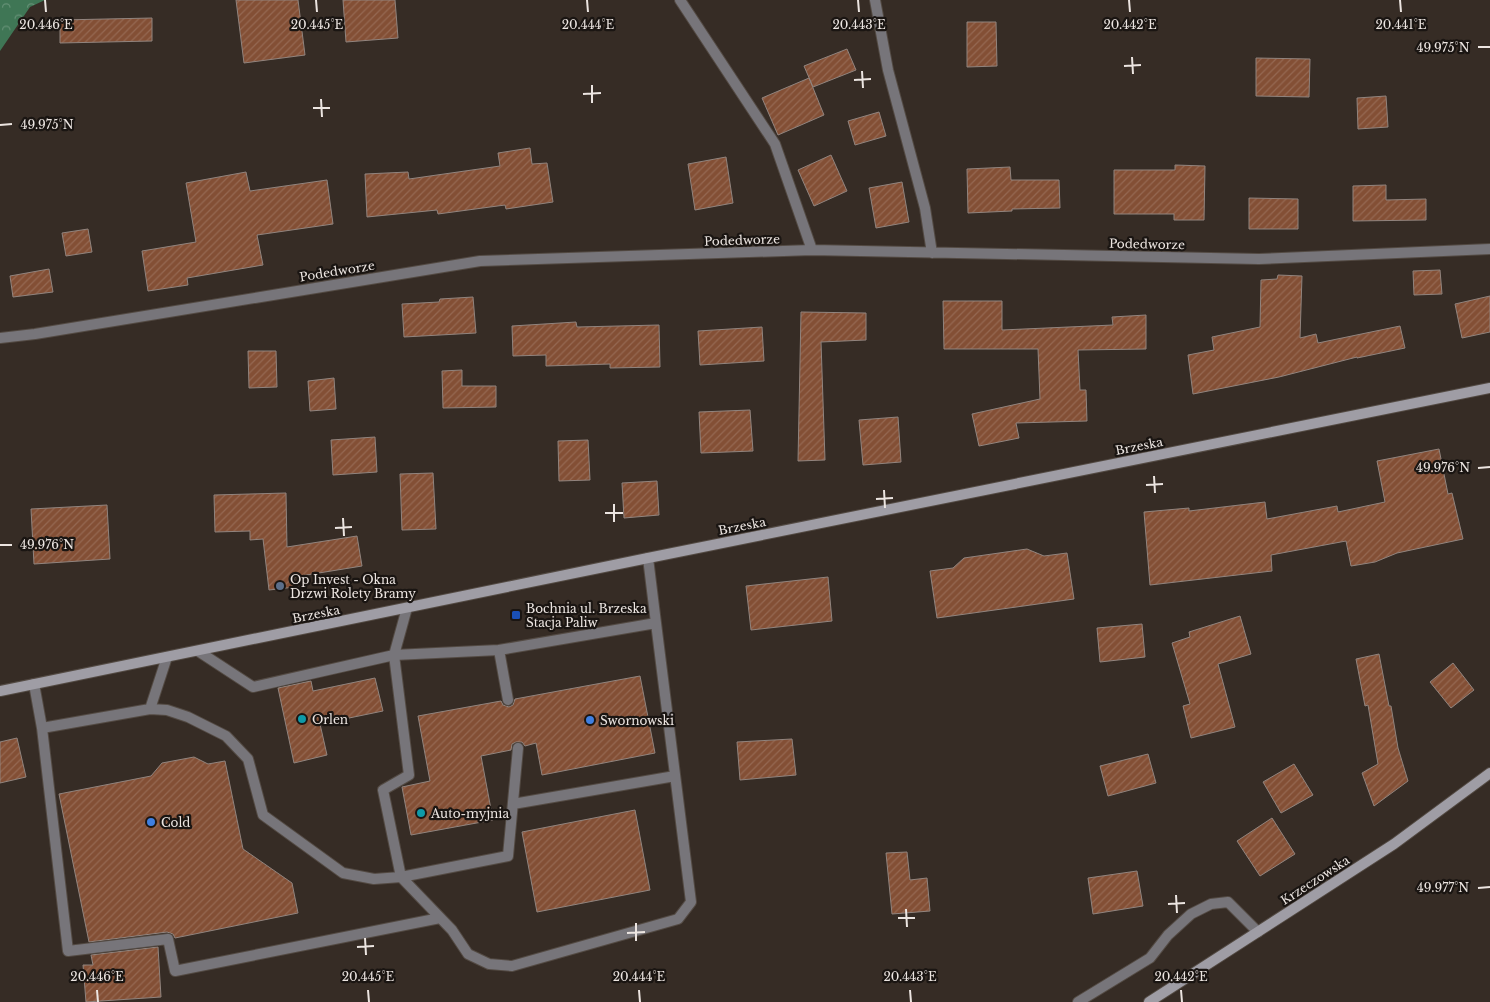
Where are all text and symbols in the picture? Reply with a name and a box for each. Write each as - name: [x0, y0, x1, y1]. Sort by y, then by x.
- text: 20.446°E: [19, 17, 73, 32]
- text: 20.445°E: [291, 17, 344, 32]
- text: 20.444°E: [562, 17, 615, 32]
- text: 20.443°E: [832, 17, 886, 32]
- text: 20.442°E: [1103, 17, 1157, 32]
- text: 20.441°E: [1375, 17, 1427, 32]
- text: 49.975°N: [1417, 40, 1470, 55]
- text: 49.975°N: [21, 117, 74, 132]
- street label: Podedworze: [704, 231, 780, 249]
- street label: Podedworze: [1109, 236, 1185, 252]
- street label: Podedworze: [298, 258, 376, 284]
- street label: Brzeska: [1114, 434, 1164, 458]
- text: 49.976°N: [1416, 460, 1470, 475]
- street label: Brzeska: [717, 514, 767, 538]
- text: 49.976°N: [20, 537, 74, 552]
- place label: Op Invest - Okna Drzwi Rolety Bramy: [290, 572, 416, 601]
- marker: Op Invest - Okna Drzwi Rolety Bramy: [274, 580, 286, 592]
- place label: Bochnia ul. Brzeska Stacja Paliw: [526, 601, 647, 630]
- street label: Brzeska: [291, 602, 341, 626]
- marker: Bochnia ul. Brzeska Stacja Paliw: [510, 609, 522, 621]
- place label: Orlen: [312, 712, 348, 727]
- marker: Orlen: [296, 713, 308, 725]
- place label: Swornowski: [600, 713, 674, 728]
- marker: Swornowski: [584, 714, 596, 726]
- place label: Auto-myjnia: [430, 806, 509, 821]
- marker: Auto-myjnia: [415, 807, 427, 819]
- place label: Cold: [161, 815, 190, 830]
- marker: Cold: [145, 816, 157, 828]
- street label: Krzeczowska: [1278, 852, 1352, 908]
- text: 49.977°N: [1417, 880, 1469, 895]
- text: 20.446°E: [70, 969, 124, 984]
- text: 20.445°E: [342, 969, 395, 984]
- text: 20.444°E: [613, 969, 666, 984]
- text: 20.443°E: [883, 969, 937, 984]
- text: 20.442°E: [1154, 969, 1208, 984]

